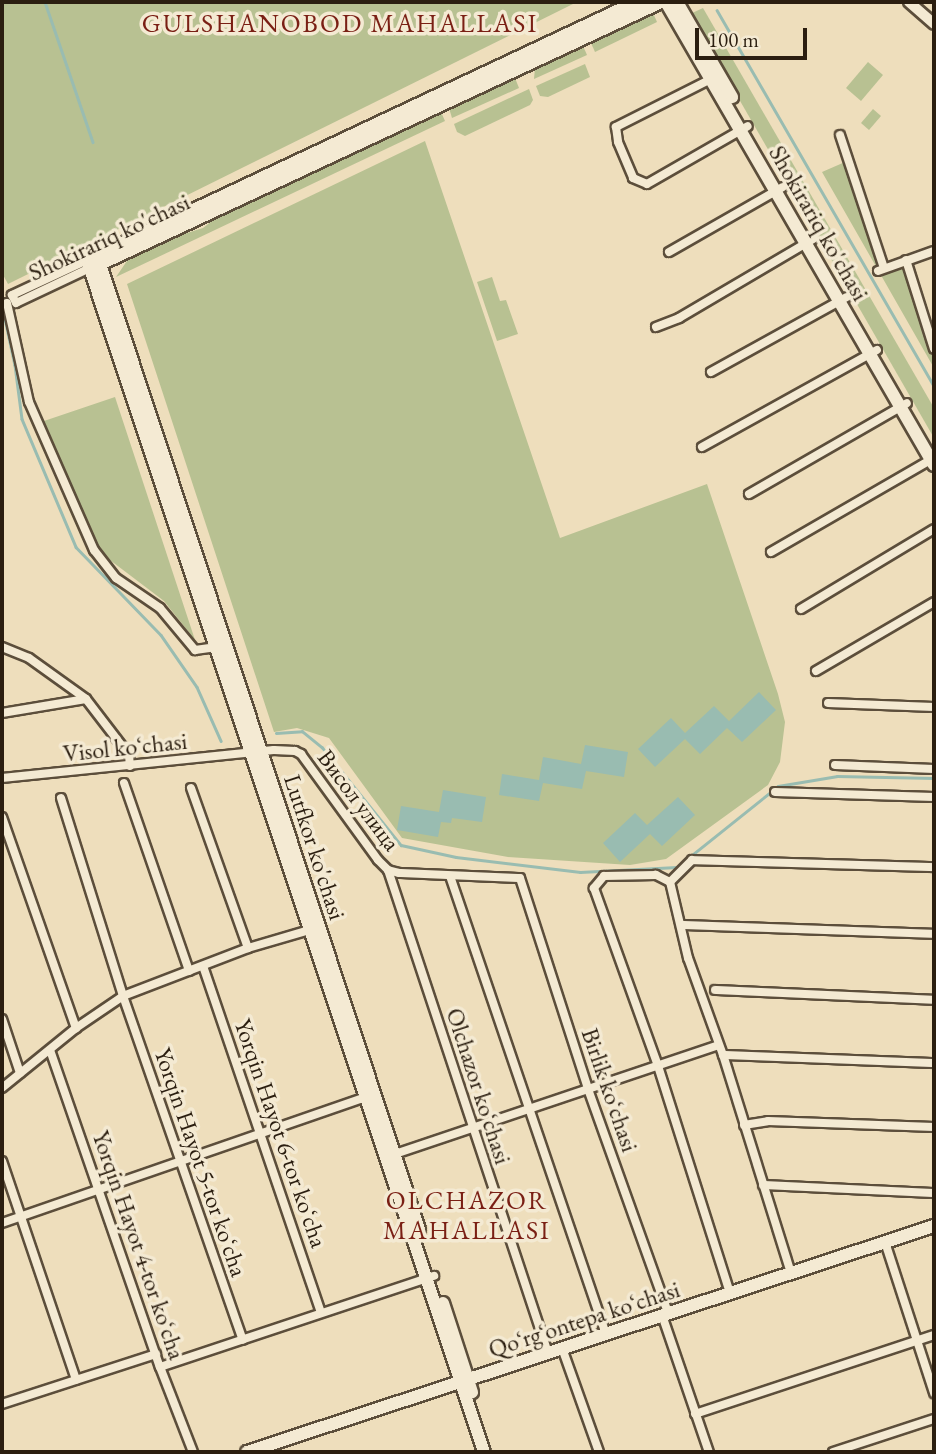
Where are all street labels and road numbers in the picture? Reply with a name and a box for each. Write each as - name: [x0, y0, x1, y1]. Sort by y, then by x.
- street label: Shokirariq ko'chasi: [763, 140, 875, 306]
- street label: Shokirariq ko'chasi: [24, 187, 194, 287]
- street label: Visol koʻchasi: [62, 726, 188, 768]
- street label: Висол улица: [311, 744, 407, 856]
- street label: Lutfkor ko'chasi: [278, 771, 352, 923]
- street label: Olchazor koʻchasi: [440, 1004, 518, 1168]
- street label: Yorqin Hayot 6-tor koʻcha: [228, 1015, 334, 1251]
- street label: Birlik koʻchasi: [575, 1024, 645, 1156]
- street label: Yorqin Hayot 5-tor koʻcha: [148, 1044, 254, 1280]
- street label: Yorqin Hayot 4-tor koʻcha: [86, 1127, 192, 1363]
- street label: Qoʻrgʻontepa koʻchasi: [485, 1275, 683, 1363]

